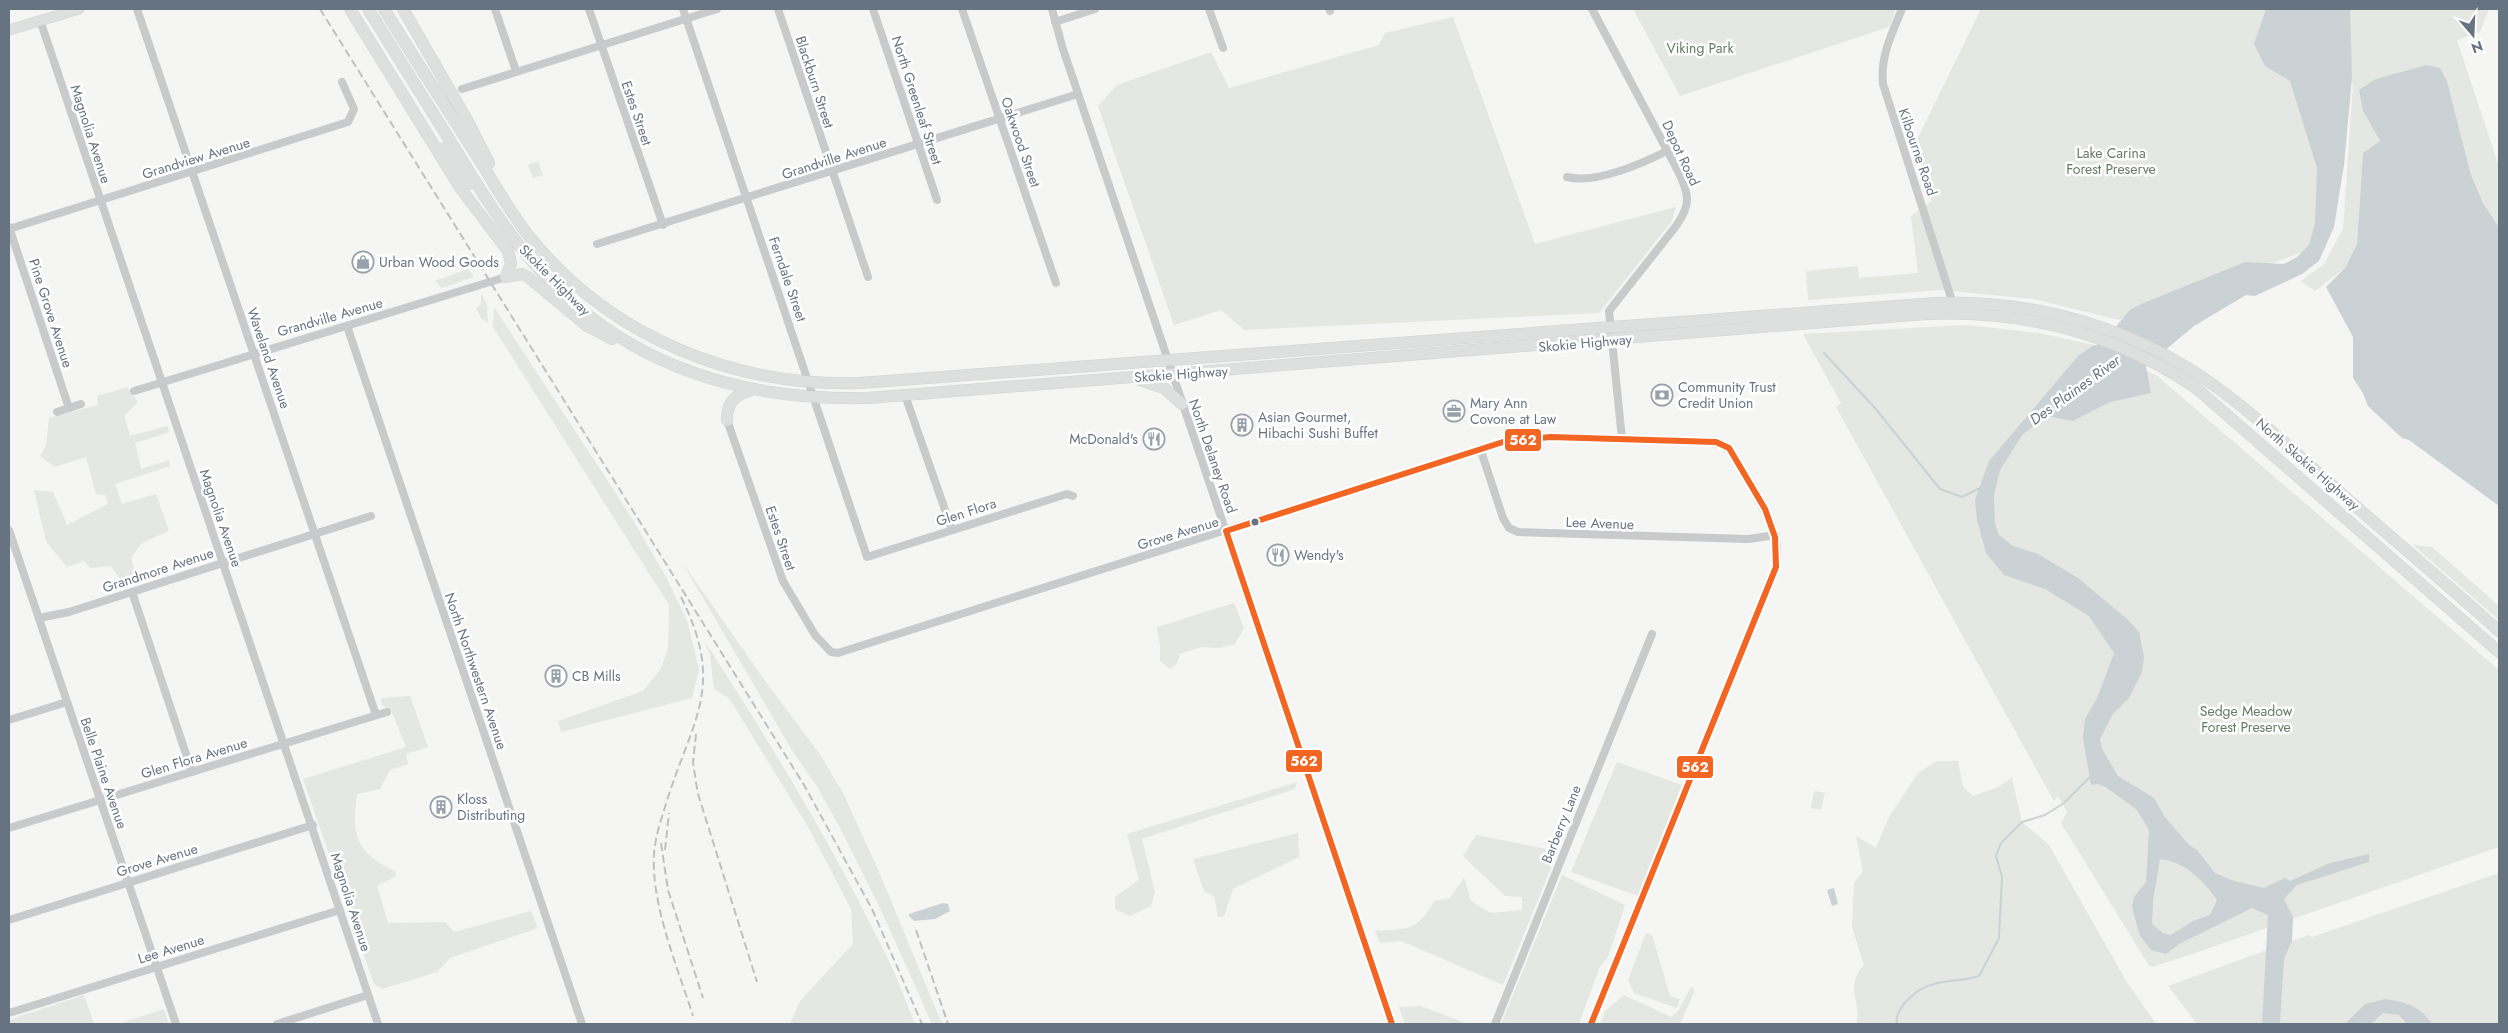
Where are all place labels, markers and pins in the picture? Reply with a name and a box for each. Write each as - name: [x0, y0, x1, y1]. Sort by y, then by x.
- shop icon: Urban Wood Goods: [351, 250, 375, 274]
- place label: Urban Wood Goods: [379, 252, 499, 272]
- place label: Community Trust Credit Union: [1678, 377, 1776, 413]
- bank icon: Community Trust Credit Union: [1650, 383, 1674, 407]
- place label: Mary Ann Covone at Law: [1470, 393, 1557, 429]
- office icon: Mary Ann Covone at Law: [1442, 399, 1466, 423]
- place label: Asian Gourmet, Hibachi Sushi Buffet: [1258, 407, 1378, 443]
- building icon: Asian Gourmet, Hibachi Sushi Buffet: [1230, 413, 1254, 437]
- restaurant icon: McDonald's: [1142, 427, 1166, 451]
- place label: McDonald's: [1069, 429, 1138, 449]
- unlabelled marker: [1250, 517, 1260, 527]
- restaurant icon: Wendy's: [1266, 543, 1290, 567]
- place label: Wendy's: [1294, 545, 1344, 565]
- building icon: CB Mills: [544, 664, 568, 688]
- place label: CB Mills: [572, 666, 621, 686]
- place label: Kloss Distributing: [457, 789, 525, 825]
- building icon: Kloss Distributing: [429, 795, 453, 819]

